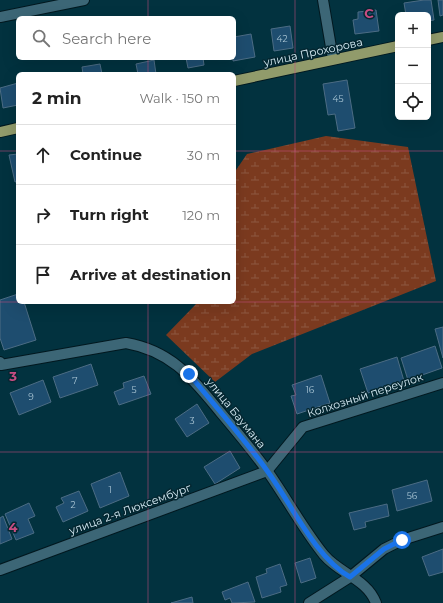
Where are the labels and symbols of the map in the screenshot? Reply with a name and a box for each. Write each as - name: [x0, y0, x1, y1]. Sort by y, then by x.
- text: C: [364, 5, 374, 21]
- house number: 42: [276, 33, 288, 44]
- street label: улица Прохорова: [261, 35, 364, 70]
- house number: 45: [332, 93, 344, 104]
- route end: [180, 365, 198, 383]
- text: 3: [8, 368, 17, 384]
- street label: Колхозный переулок: [305, 369, 425, 420]
- street label: улица Баумана: [203, 374, 269, 451]
- house number: 7: [72, 375, 78, 386]
- house number: 5: [131, 384, 137, 395]
- house number: 16: [306, 384, 315, 395]
- house number: 9: [28, 391, 34, 402]
- house number: 3: [189, 415, 195, 426]
- street label: улица 2-я Люксембург: [66, 480, 194, 538]
- house number: 1: [108, 484, 112, 495]
- house number: 56: [407, 490, 418, 501]
- house number: 2: [70, 499, 76, 510]
- text: 4: [9, 519, 18, 535]
- route start: [393, 531, 411, 549]

